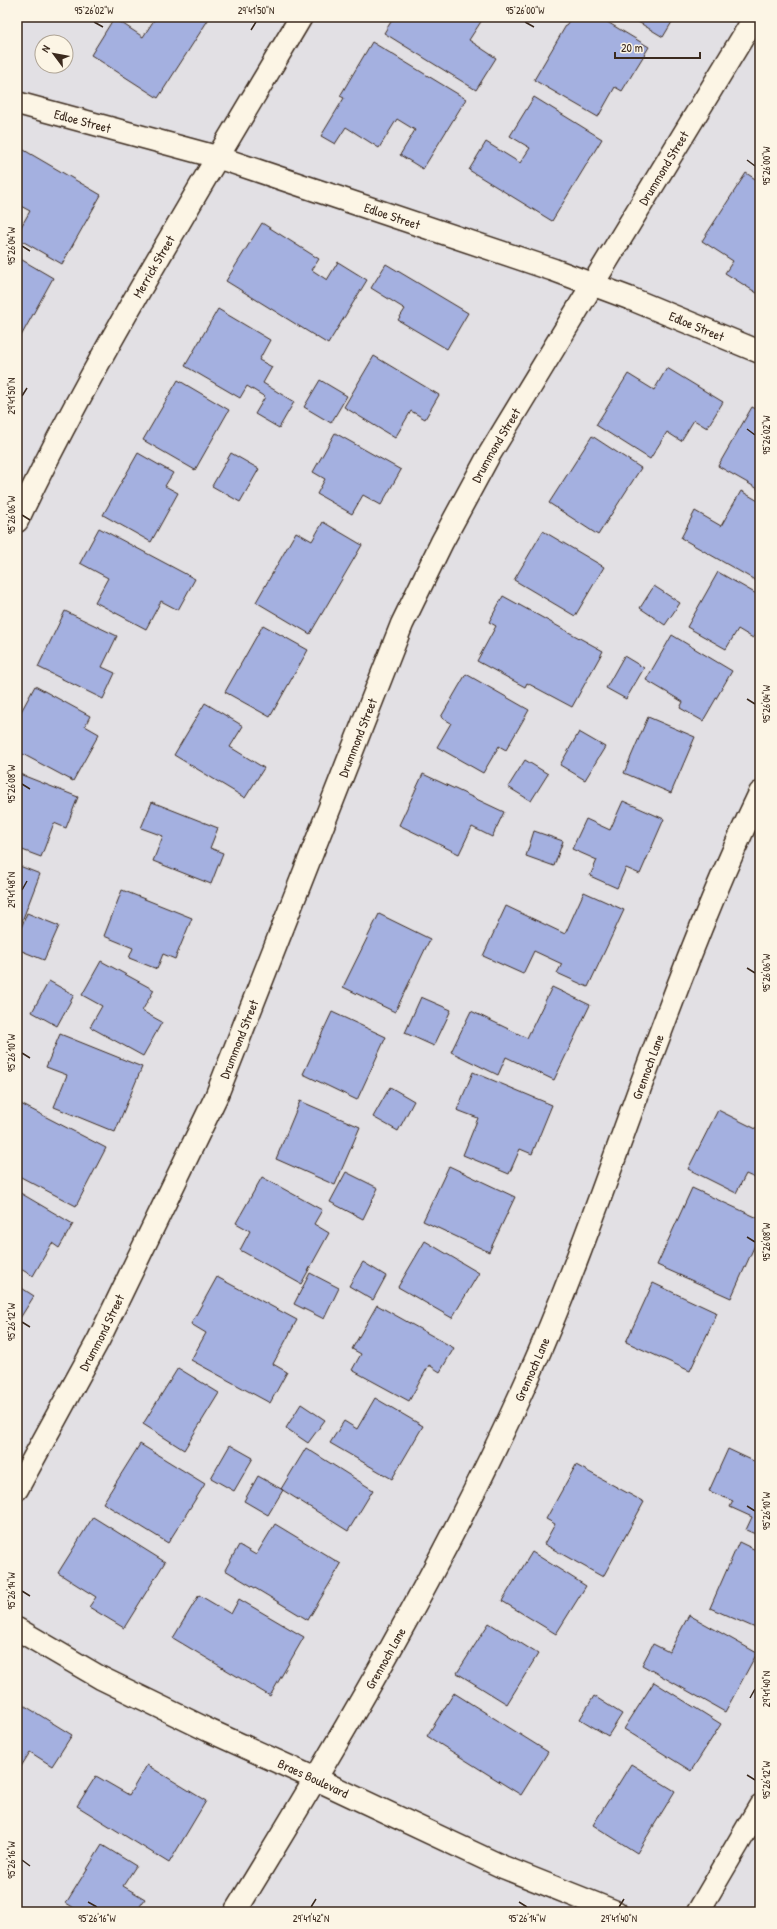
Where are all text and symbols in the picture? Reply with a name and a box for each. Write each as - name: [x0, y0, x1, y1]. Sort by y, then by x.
- text: 95°26'02"W: [75, 4, 114, 17]
- text: 29°41'50"N: [238, 4, 274, 17]
- text: 95°26'00"W: [506, 4, 545, 17]
- north arrow: [34, 34, 74, 74]
- scale bar: [615, 34, 700, 60]
- text: 20 m: [621, 39, 643, 56]
- text: N: [38, 42, 53, 55]
- street label: Edloe Street: [52, 104, 114, 137]
- street label: Drummond Street: [634, 127, 693, 208]
- text: 95°26'00"W: [760, 146, 773, 185]
- street label: Edloe Street: [362, 198, 423, 234]
- text: 95°26'04"W: [5, 226, 18, 265]
- street label: Merrick Street: [128, 231, 179, 301]
- street label: Edloe Street: [667, 307, 728, 346]
- text: 29°41'50"N: [5, 378, 18, 414]
- street label: Drummond Street: [467, 404, 525, 486]
- text: 95°26'02"W: [760, 415, 773, 454]
- text: 95°26'06"W: [5, 495, 18, 534]
- text: 95°26'04"W: [760, 684, 773, 723]
- street label: Drummond Street: [334, 695, 381, 780]
- text: 95°26'08"W: [5, 764, 18, 803]
- text: 29°41'48"N: [5, 872, 18, 908]
- text: 95°26'06"W: [760, 953, 773, 992]
- street label: Drummond Street: [215, 996, 263, 1081]
- street label: Grennoch Lane: [627, 1032, 668, 1102]
- text: 95°26'10"W: [5, 1033, 18, 1072]
- text: 95°26'08"W: [760, 1222, 773, 1261]
- street label: Drummond Street: [74, 1291, 129, 1374]
- text: 95°26'12"W: [5, 1302, 18, 1341]
- street label: Grennoch Lane: [510, 1335, 554, 1404]
- text: 95°26'10"W: [760, 1491, 773, 1530]
- text: 95°26'14"W: [5, 1572, 18, 1610]
- street label: Grennoch Lane: [361, 1624, 410, 1692]
- text: 29°41'40"N: [760, 1671, 773, 1707]
- street label: Braes Boulevard: [275, 1754, 352, 1802]
- text: 95°26'12"W: [760, 1760, 773, 1799]
- text: 95°26'16"W: [5, 1840, 18, 1879]
- text: 95°26'16"W: [78, 1912, 117, 1925]
- text: 29°41'42"N: [293, 1912, 329, 1925]
- text: 95°26'14"W: [508, 1912, 546, 1925]
- text: 29°41'40"N: [601, 1912, 637, 1925]

